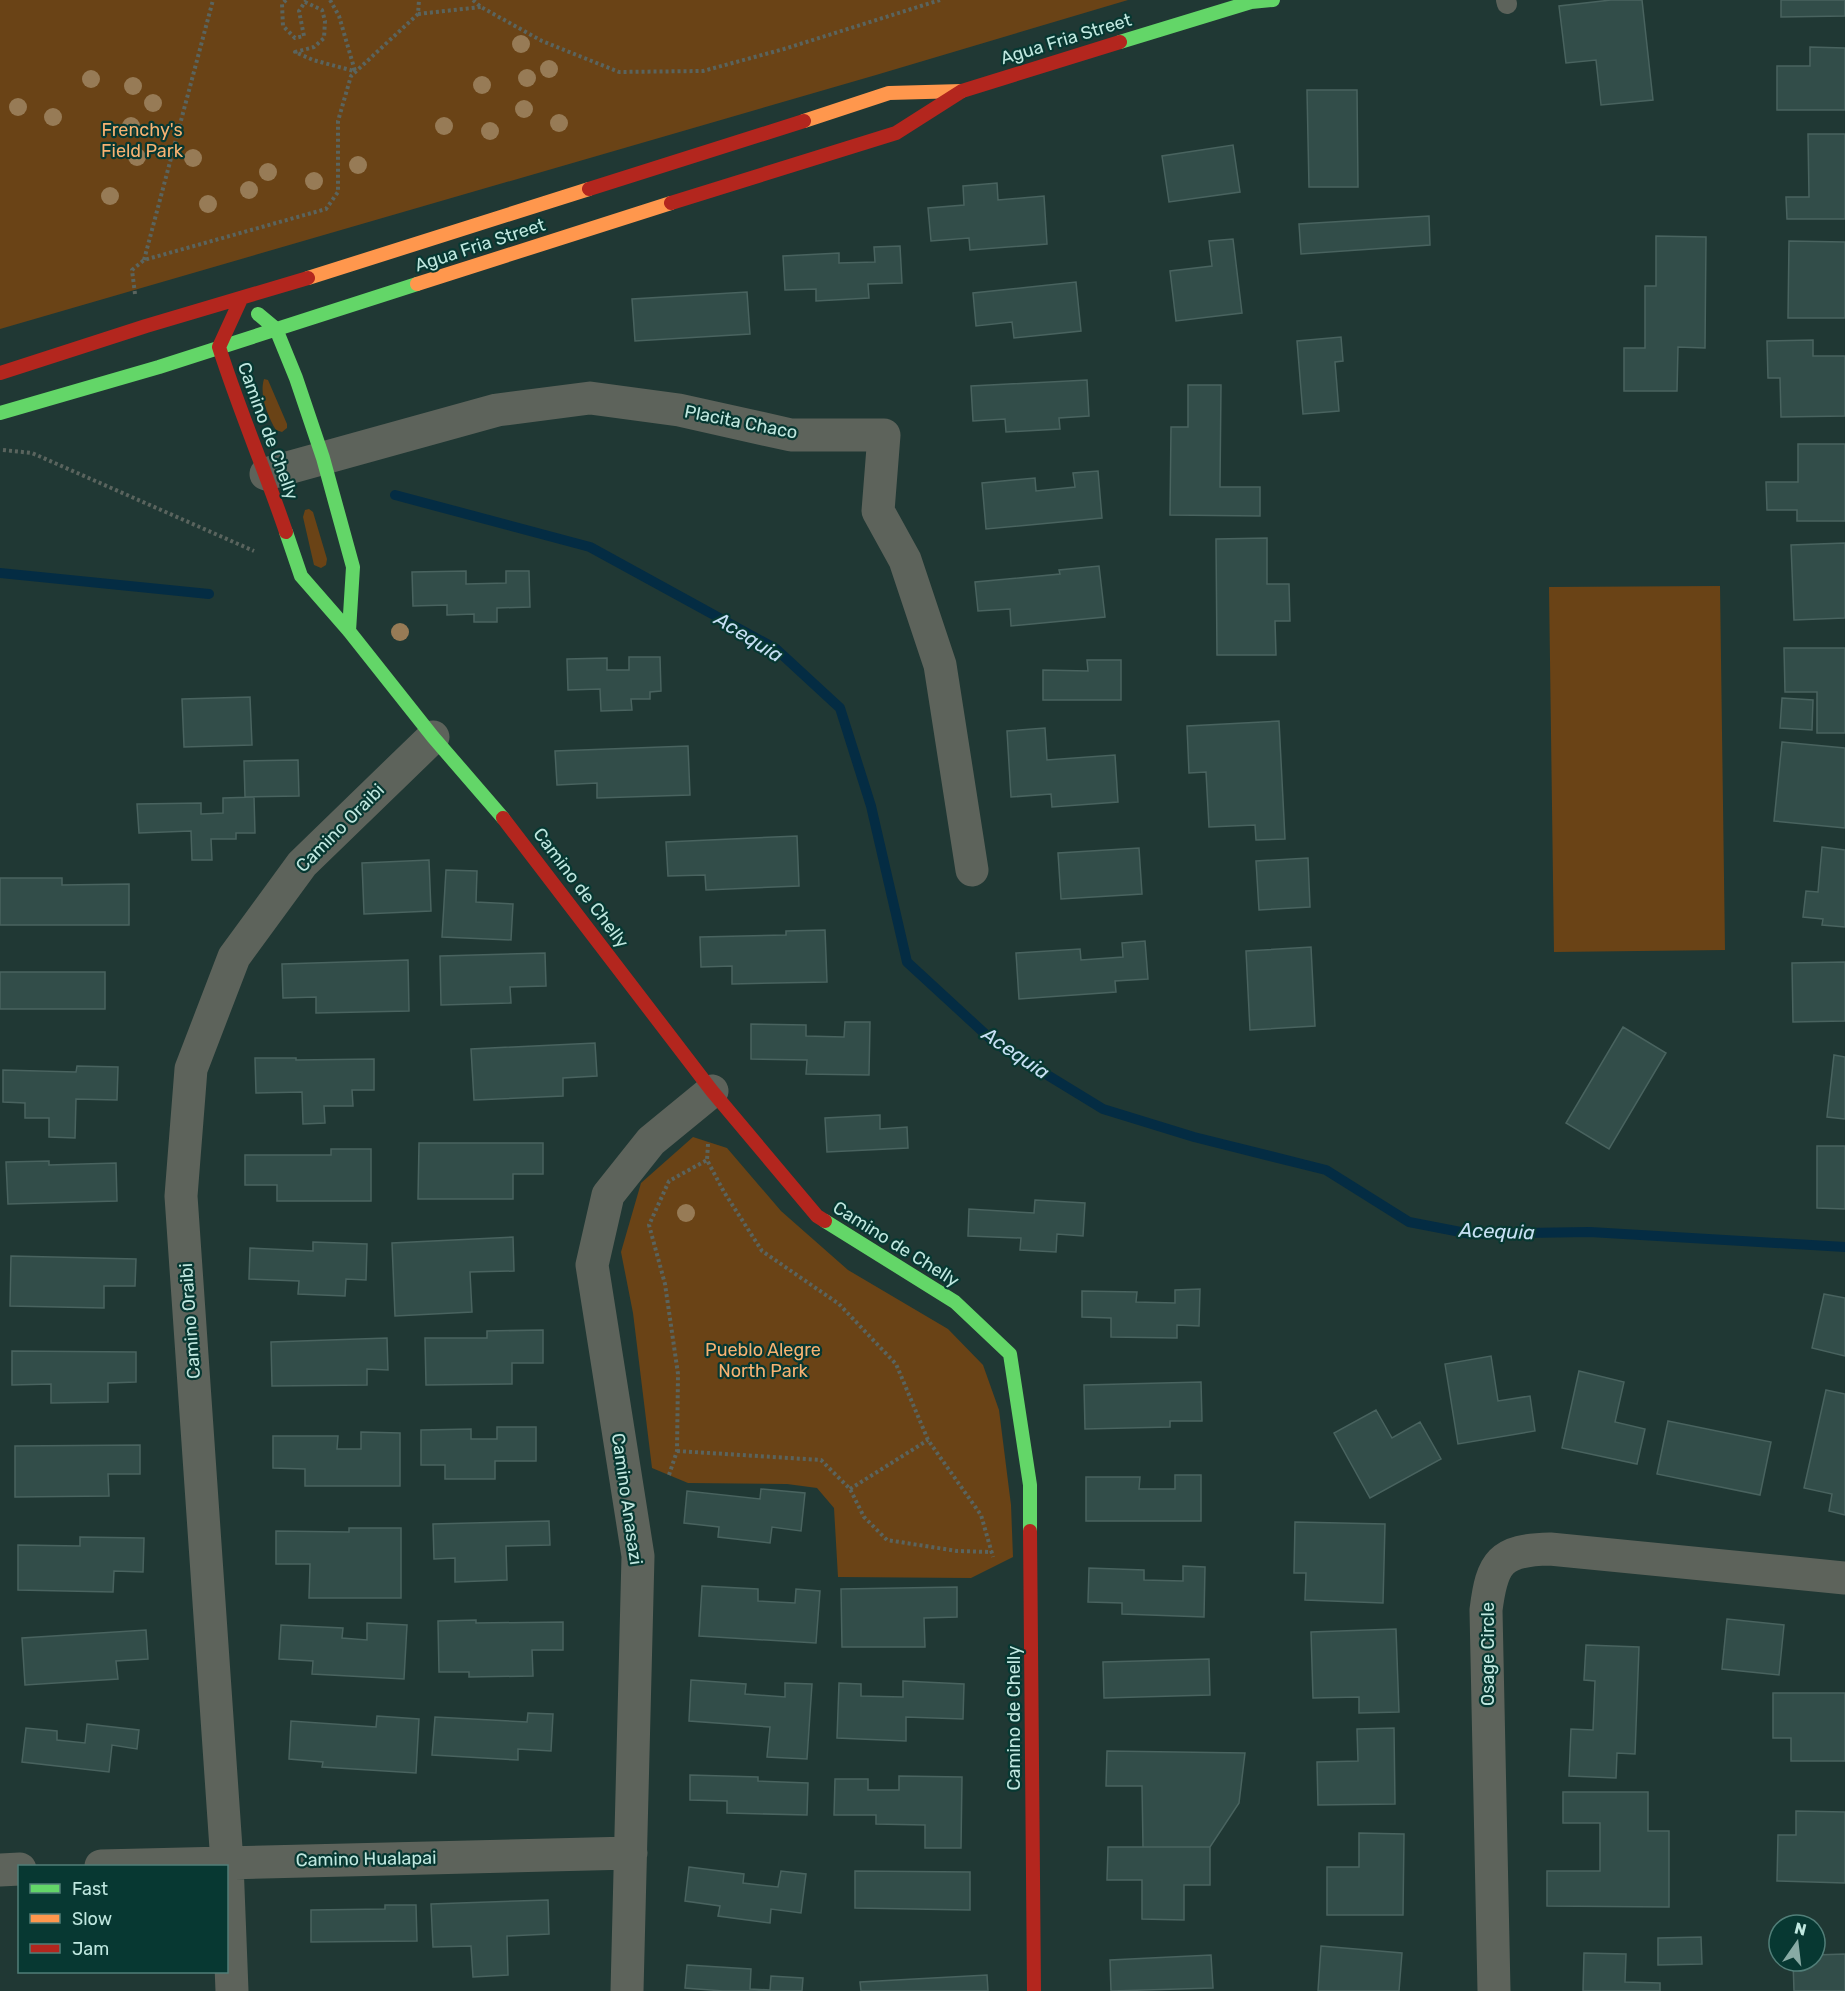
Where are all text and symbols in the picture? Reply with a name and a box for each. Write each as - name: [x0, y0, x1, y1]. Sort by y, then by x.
- street label: Agua Fria Street: [998, 9, 1134, 69]
- park label: Frenchy's Field Park: [101, 119, 184, 162]
- street label: Agua Fria Street: [412, 214, 548, 276]
- street label: Camino de Chelly: [233, 359, 303, 503]
- street label: Placita Chaco: [683, 400, 799, 444]
- water label: Acequia: [710, 606, 788, 667]
- street label: Camino Oraibi: [291, 779, 389, 877]
- street label: Camino de Chelly: [529, 824, 633, 953]
- water label: Acequia: [977, 1021, 1054, 1084]
- street label: Camino de Chelly: [829, 1196, 963, 1292]
- water label: Acequia: [1458, 1218, 1536, 1244]
- street label: Camino Oraibi: [175, 1262, 205, 1380]
- park label: Pueblo Alegre North Park: [705, 1339, 821, 1382]
- street label: Camino Anasazi: [607, 1432, 647, 1566]
- street label: Osage Circle: [1477, 1602, 1499, 1706]
- street label: Camino de Chelly: [1003, 1646, 1025, 1790]
- street label: Camino Hualapai: [295, 1847, 437, 1871]
- legend: [18, 1865, 228, 1973]
- text: Fast: [72, 1878, 108, 1900]
- text: Slow: [72, 1908, 112, 1930]
- north arrow: [1767, 1913, 1827, 1973]
- text: N: [1793, 1918, 1808, 1940]
- text: Jam: [72, 1938, 109, 1960]

